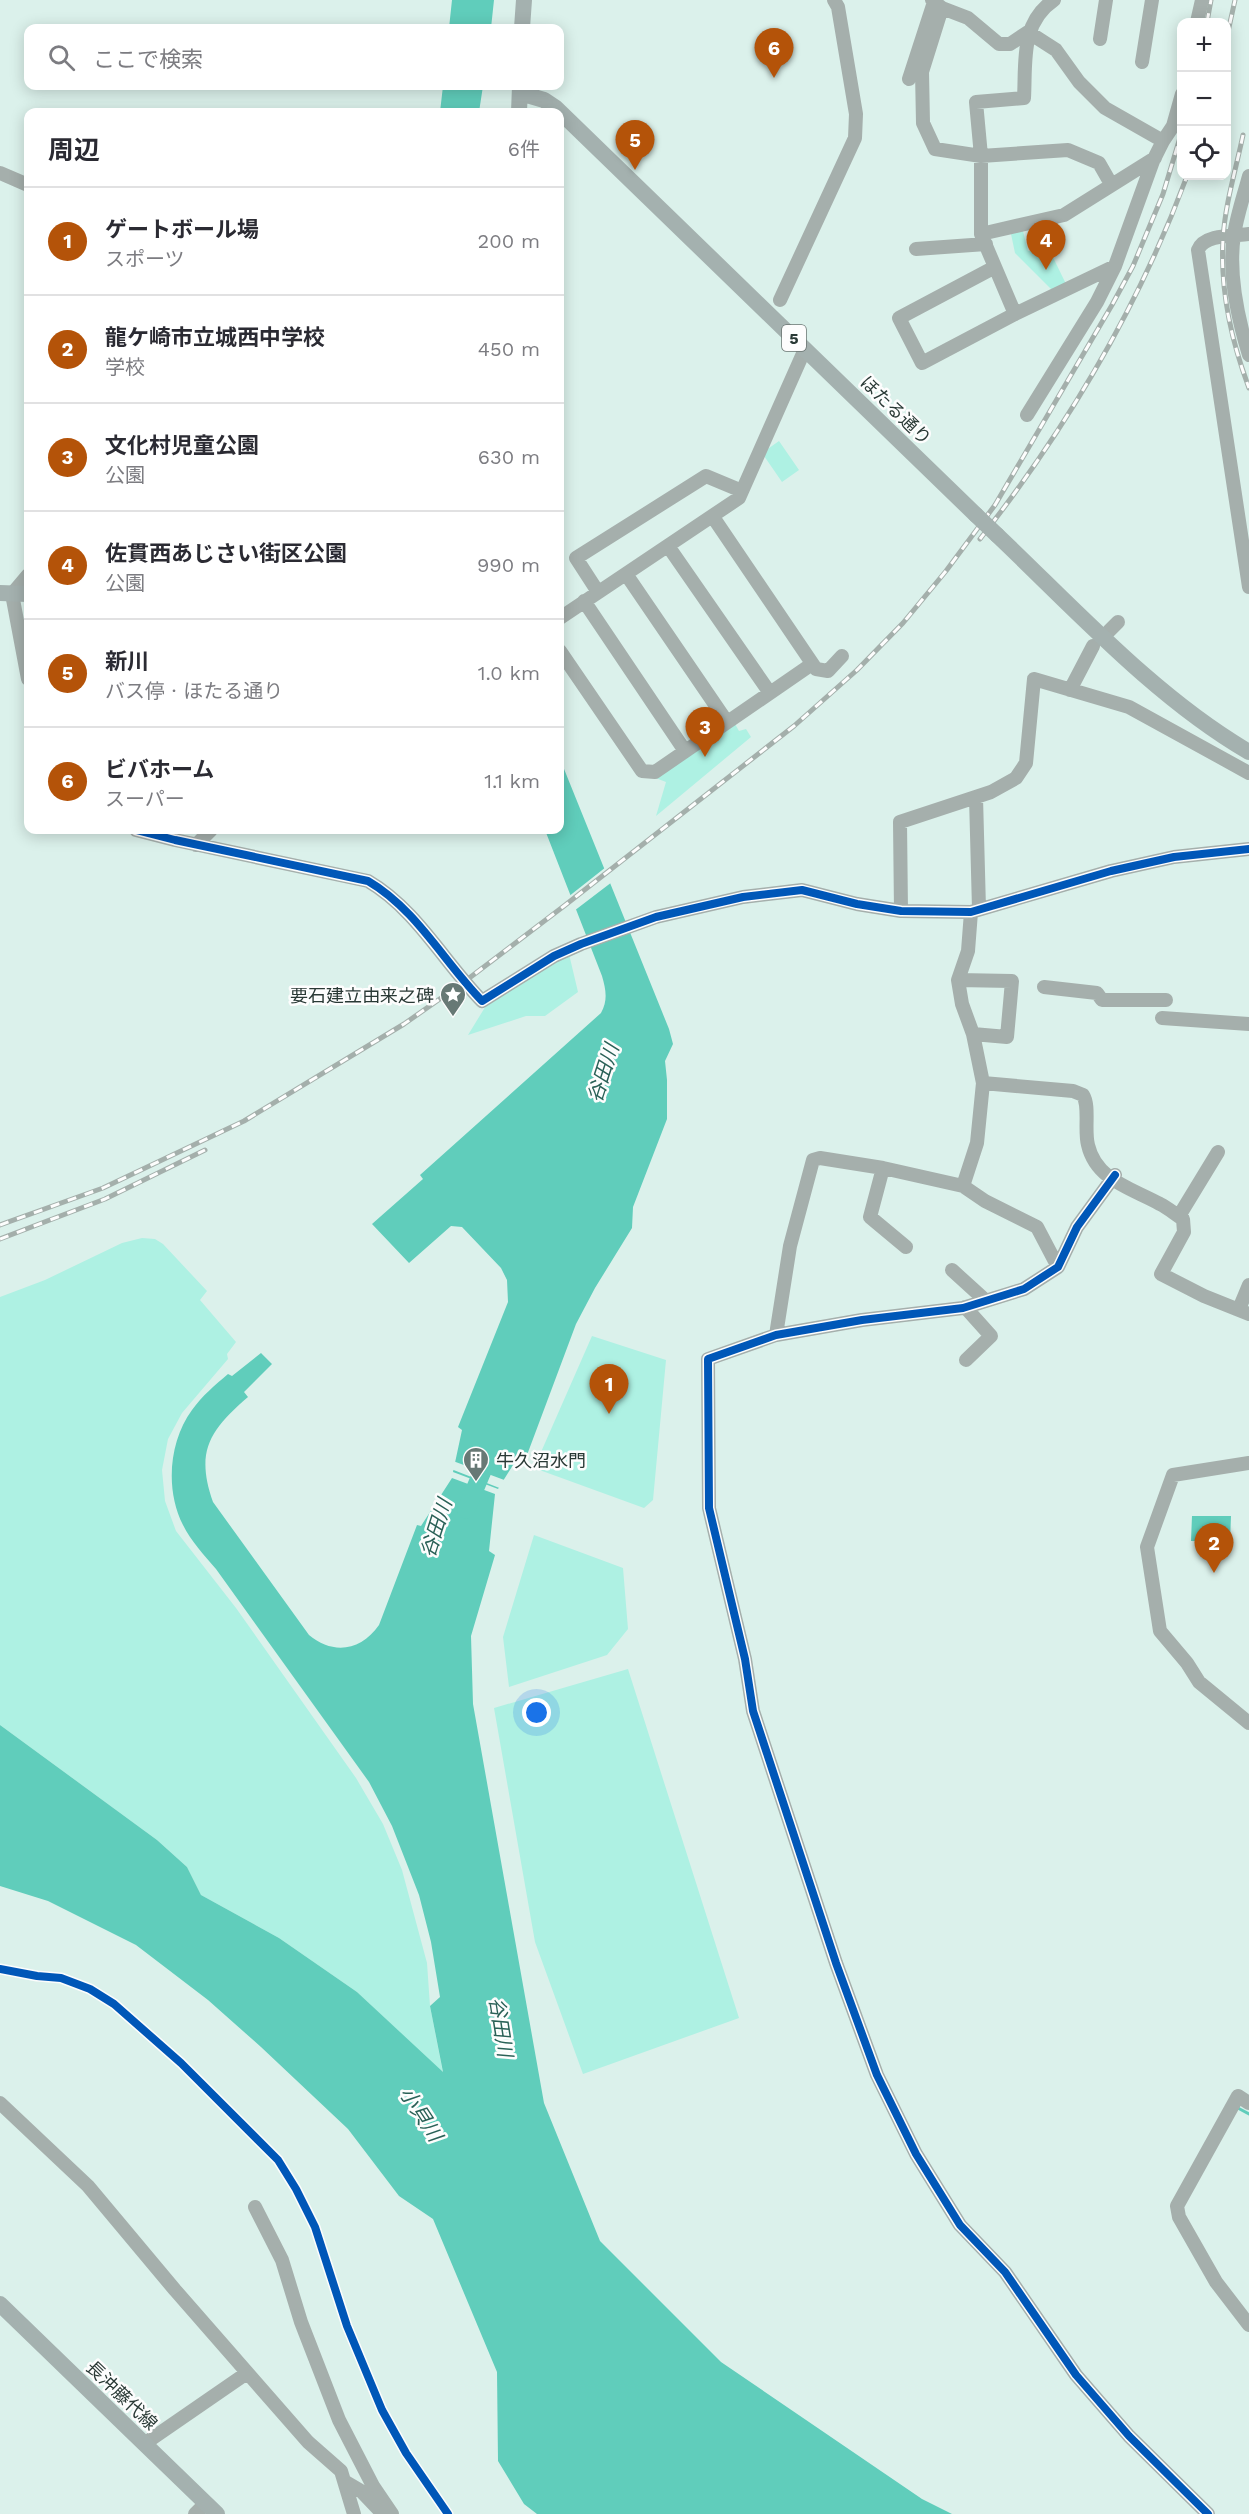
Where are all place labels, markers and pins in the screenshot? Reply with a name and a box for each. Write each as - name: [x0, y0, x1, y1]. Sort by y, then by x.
- pin: 6: [754, 28, 794, 78]
- pin: 5: [616, 120, 654, 170]
- pin: 4: [1026, 220, 1066, 270]
- pin: 3: [686, 708, 724, 757]
- place icon: 要石建立由来之碑: [438, 980, 468, 1018]
- place label: 要石建立由来之碑: [290, 985, 434, 1006]
- pin: 1: [590, 1364, 628, 1414]
- building icon: 牛久沼水門: [461, 1445, 491, 1483]
- place label: 牛久沼水門: [496, 1450, 586, 1471]
- pin: 2: [1194, 1524, 1234, 1573]

